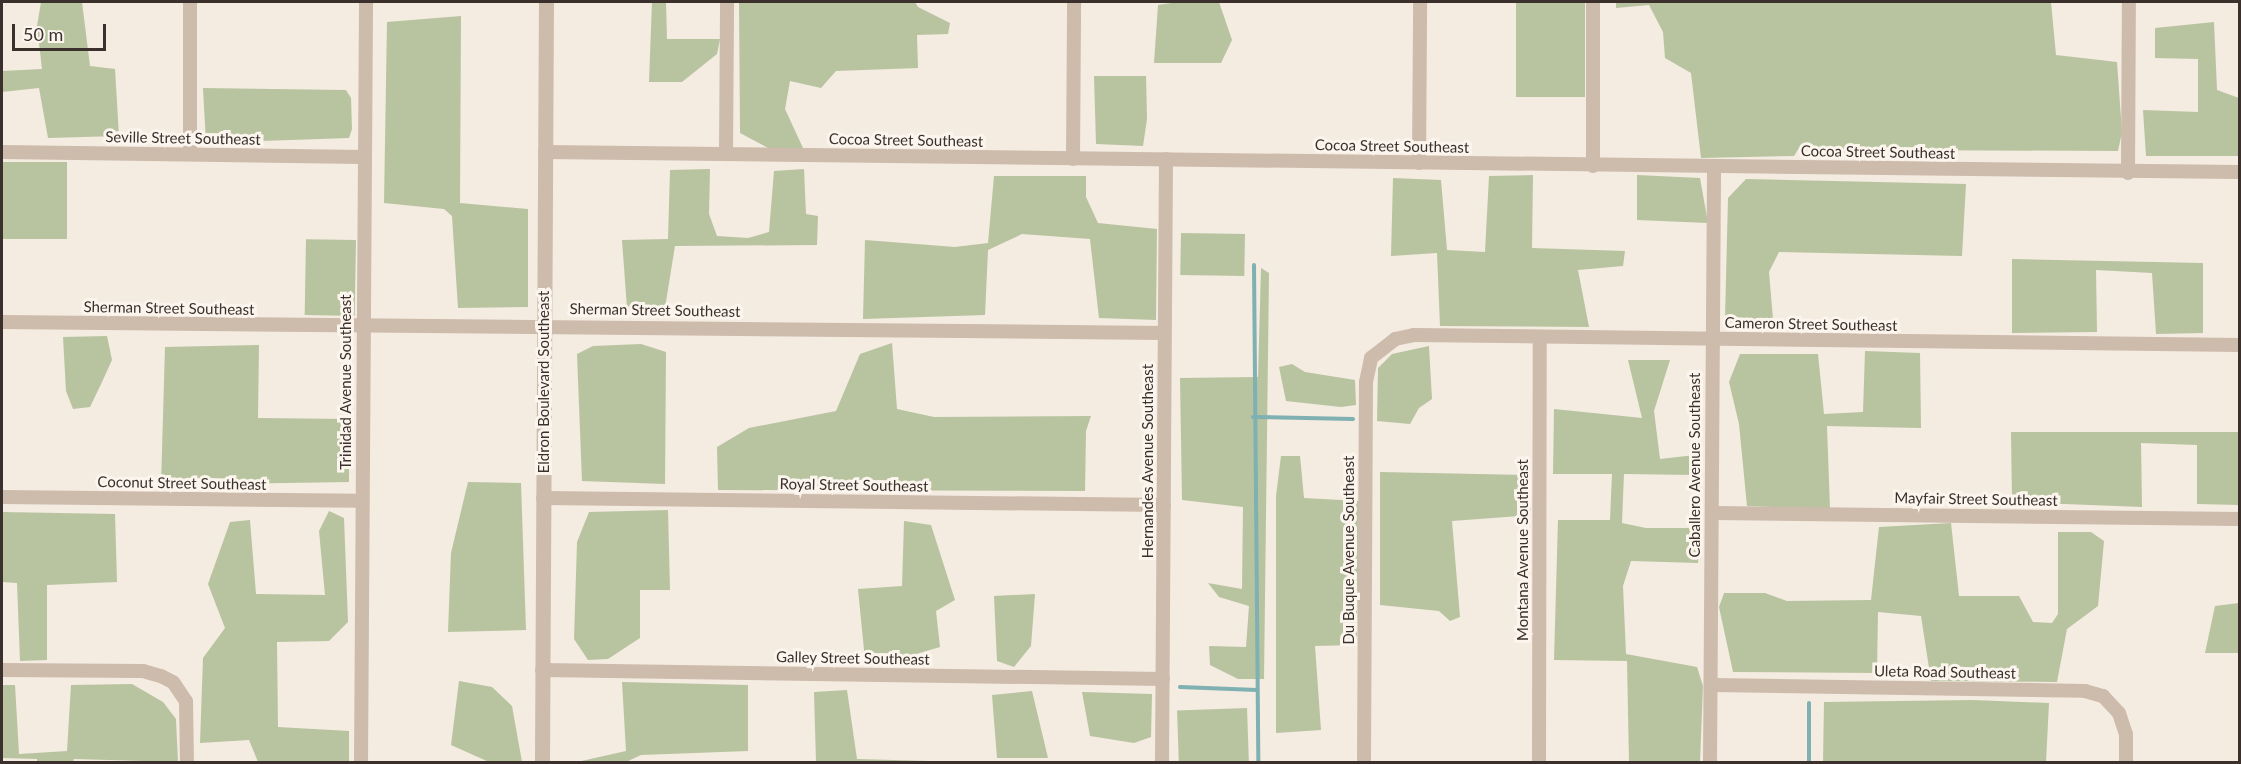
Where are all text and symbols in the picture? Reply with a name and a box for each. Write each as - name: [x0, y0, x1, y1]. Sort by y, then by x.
- scale bar: [15, 12, 110, 50]
- text: 50 m: [23, 23, 63, 45]
- street label: Seville Street Southeast: [105, 128, 261, 148]
- street label: Cocoa Street Southeast: [829, 130, 983, 150]
- street label: Cocoa Street Southeast: [1315, 136, 1469, 156]
- street label: Cocoa Street Southeast: [1801, 142, 1955, 162]
- street label: Eldron Boulevard Southeast: [535, 291, 553, 473]
- street label: Trinidad Avenue Southeast: [337, 294, 355, 470]
- street label: Sherman Street Southeast: [83, 298, 255, 318]
- street label: Sherman Street Southeast: [569, 300, 741, 320]
- street label: Cameron Street Southeast: [1724, 313, 1898, 335]
- street label: Hernandes Avenue Southeast: [1139, 364, 1157, 558]
- street label: Caballero Avenue Southeast: [1686, 372, 1704, 558]
- street label: Du Buque Avenue Southeast: [1340, 455, 1358, 645]
- street label: Montana Avenue Southeast: [1514, 459, 1532, 641]
- street label: Coconut Street Southeast: [97, 473, 267, 493]
- street label: Royal Street Southeast: [779, 475, 929, 495]
- street label: Mayfair Street Southeast: [1894, 489, 2058, 509]
- street label: Galley Street Southeast: [776, 648, 930, 668]
- street label: Uleta Road Southeast: [1874, 662, 2016, 682]

